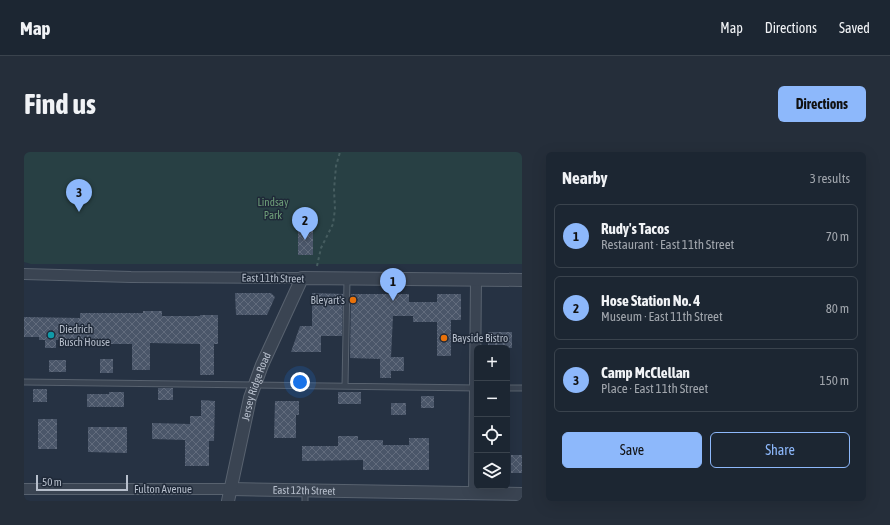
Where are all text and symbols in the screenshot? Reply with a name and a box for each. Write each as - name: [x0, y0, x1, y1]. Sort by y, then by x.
- text: Map: [20, 17, 51, 39]
- text: Map: [720, 20, 743, 36]
- text: Directions: [765, 20, 817, 36]
- text: Saved: [839, 20, 870, 36]
- button: Directions: [778, 86, 866, 122]
- text: Find us: [24, 88, 96, 120]
- text: Nearby: [562, 168, 608, 188]
- text: 3 results: [810, 171, 850, 186]
- pin: 3: [66, 179, 92, 212]
- park label: Lindsay Park: [258, 196, 289, 221]
- pin: 2: [292, 207, 318, 240]
- text: Rudy's Tacos: [601, 220, 669, 237]
- text: 1: [573, 229, 579, 244]
- text: 70 m: [826, 229, 849, 244]
- text: Restaurant · East 11th Street: [601, 237, 734, 252]
- pin: 1: [380, 268, 406, 301]
- street label: East 11th Street: [241, 271, 305, 285]
- text: Hose Station No. 4: [601, 292, 700, 309]
- place label: Bleyart's: [311, 294, 345, 306]
- marker: Bleyart's: [348, 295, 358, 305]
- text: 2: [573, 301, 579, 316]
- text: 80 m: [826, 301, 849, 316]
- text: Museum · East 11th Street: [601, 309, 723, 324]
- place label: Diedrich Busch House: [59, 323, 110, 348]
- marker: Diedrich Busch House: [46, 330, 56, 340]
- place label: Bayside Bistro: [452, 332, 508, 344]
- marker: Bayside Bistro: [439, 333, 449, 343]
- map controls: [474, 345, 510, 489]
- button: +: [474, 345, 510, 381]
- street label: Jersey Ridge Road: [239, 350, 273, 422]
- text: Camp McClellan: [601, 364, 690, 381]
- your location: [290, 372, 310, 392]
- text: 3: [573, 373, 579, 388]
- text: 150 m: [820, 373, 849, 388]
- button: −: [474, 381, 510, 417]
- text: Place · East 11th Street: [601, 381, 708, 396]
- button: locate: [474, 417, 510, 453]
- button: Save: [562, 432, 702, 468]
- button: Share: [710, 432, 850, 468]
- button: layers: [474, 453, 510, 489]
- scale bar: [36, 473, 128, 492]
- text: 50 m: [42, 476, 62, 488]
- street label: Fulton Avenue: [134, 483, 192, 495]
- street label: East 12th Street: [272, 484, 336, 497]

